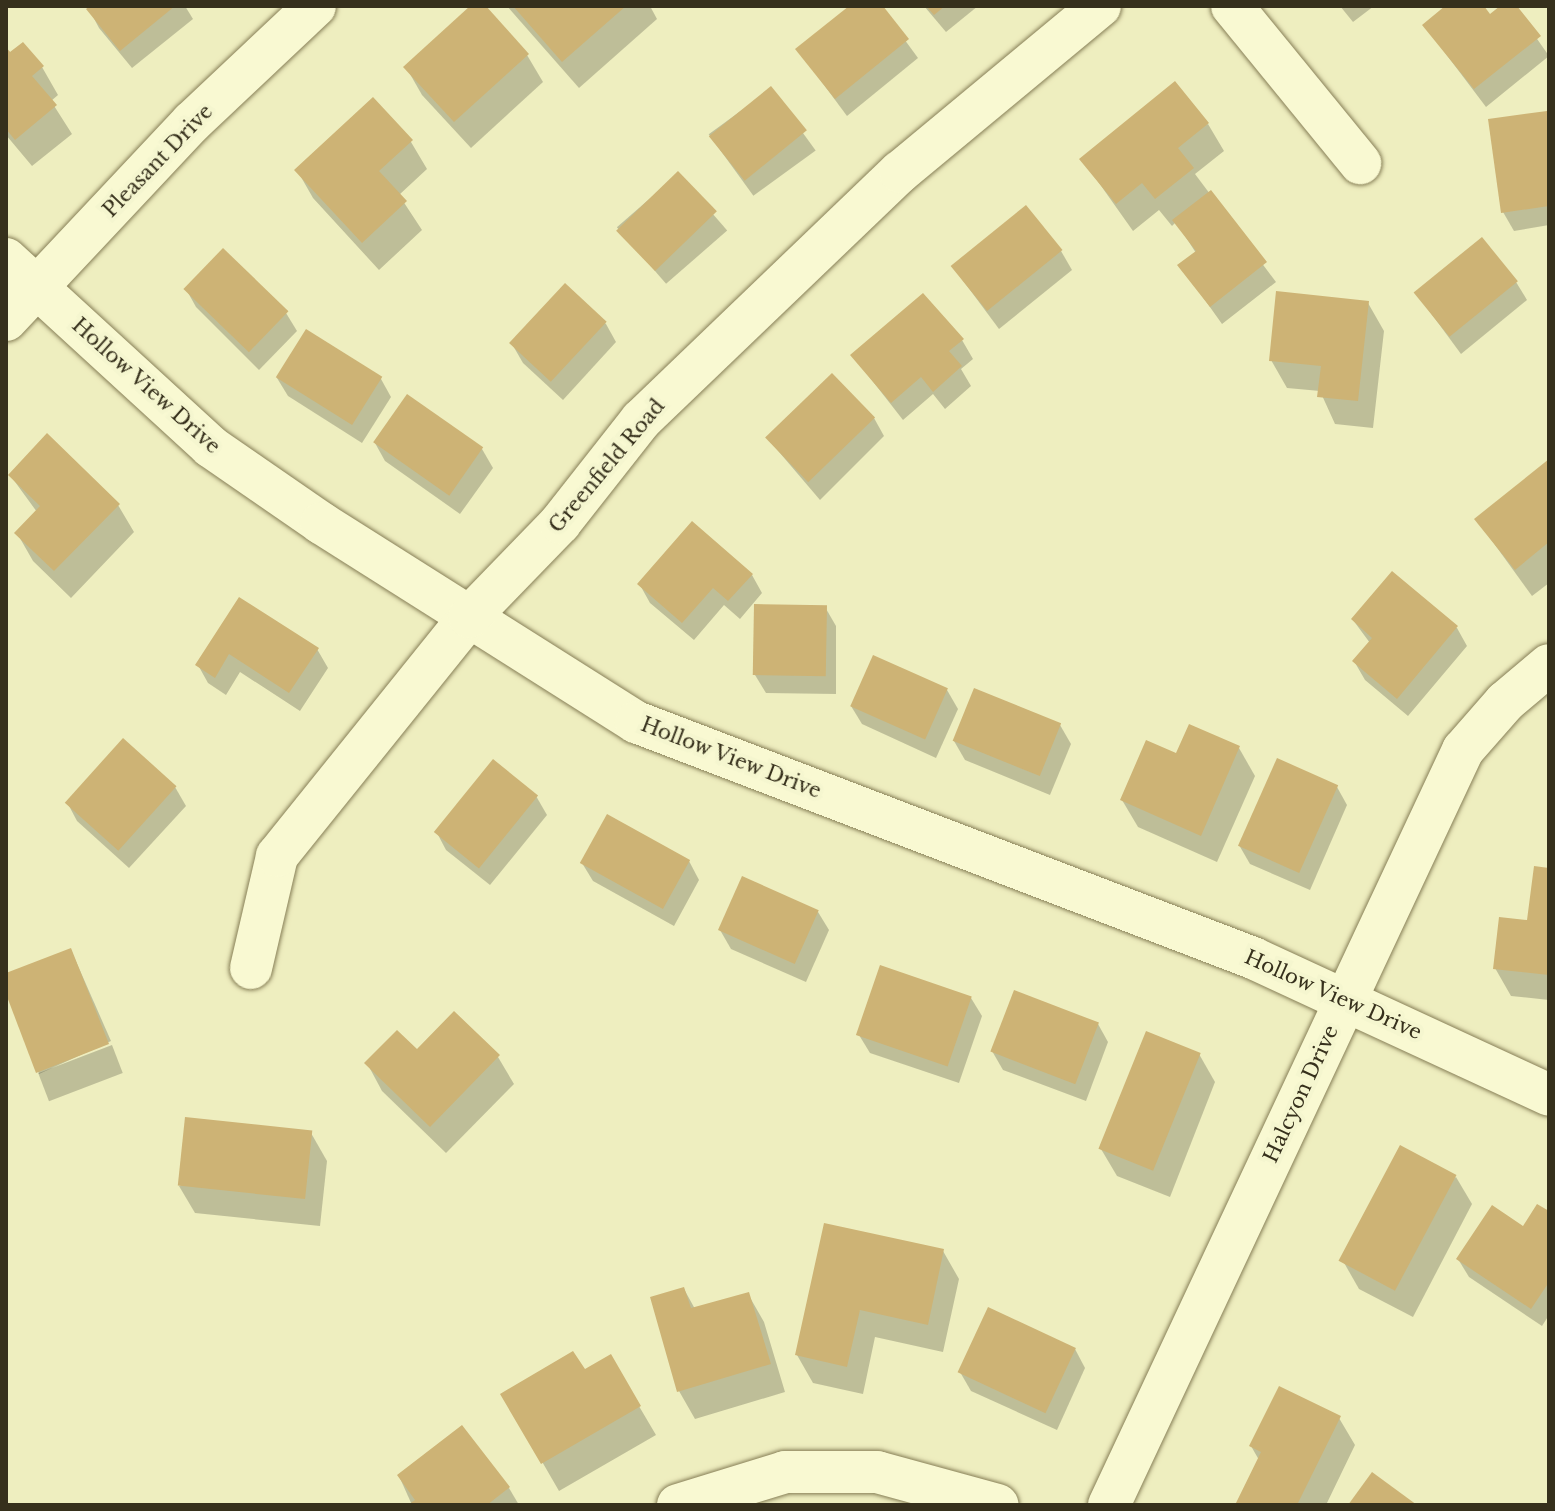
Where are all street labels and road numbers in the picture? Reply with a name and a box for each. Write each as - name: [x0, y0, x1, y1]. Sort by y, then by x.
- street label: Pleasant Drive: [98, 100, 218, 222]
- street label: Hollow View Drive: [66, 313, 226, 459]
- street label: Greenfield Road: [544, 394, 670, 538]
- street label: Hollow View Drive: [637, 712, 825, 804]
- street label: Hollow View Drive: [1240, 945, 1426, 1045]
- street label: Halcyon Drive: [1259, 1021, 1343, 1167]

